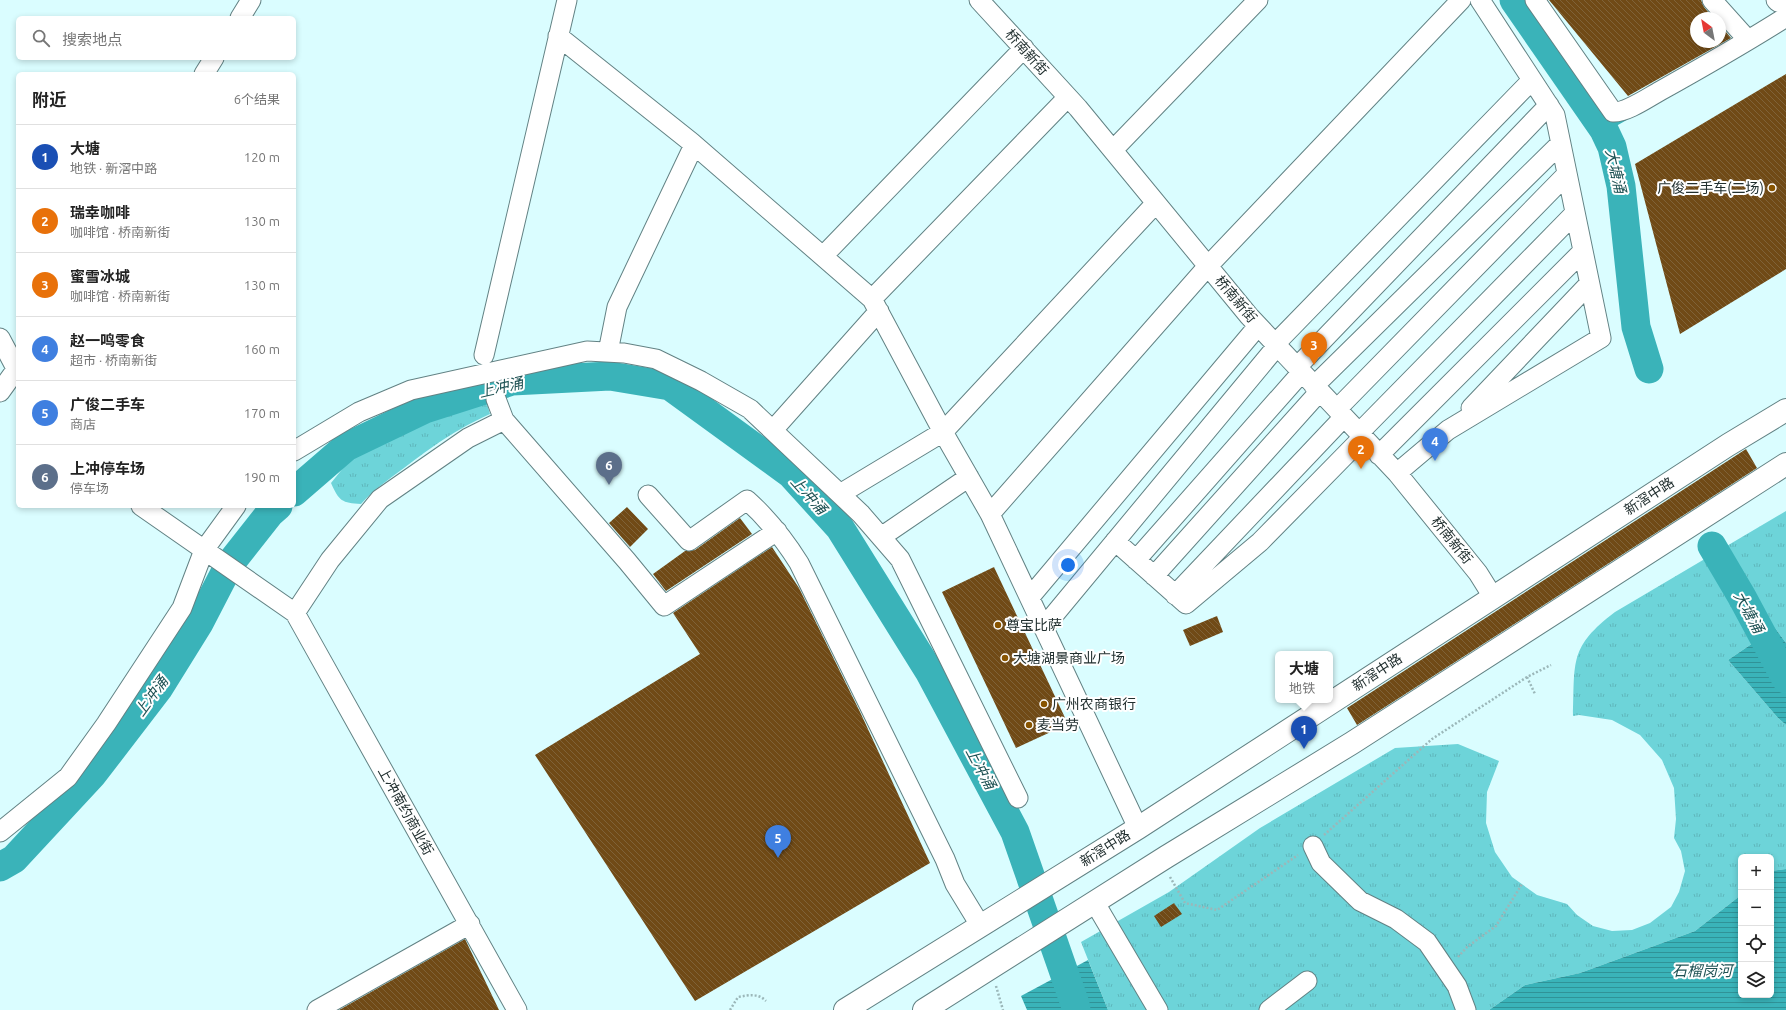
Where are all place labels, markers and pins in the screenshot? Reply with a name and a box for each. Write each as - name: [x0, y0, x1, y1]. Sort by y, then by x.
- place label: 广俊二手车(二场): [1657, 180, 1764, 196]
- marker: 广俊二手车(二场): [1767, 183, 1777, 193]
- pin: 3: [1301, 332, 1327, 365]
- pin: 4: [1422, 428, 1448, 461]
- pin: 2: [1348, 436, 1374, 469]
- pin: 6: [596, 452, 622, 485]
- place label: 尊宝比萨: [1006, 617, 1062, 633]
- marker: 尊宝比萨: [993, 620, 1003, 630]
- place label: 大塘湖景商业广场: [1013, 650, 1125, 666]
- marker: 大塘湖景商业广场: [1000, 653, 1010, 663]
- place label: 广州农商银行: [1052, 696, 1136, 712]
- marker: 广州农商银行: [1039, 699, 1049, 709]
- pin: 1: [1291, 716, 1317, 749]
- place label: 麦当劳: [1037, 717, 1079, 733]
- marker: 麦当劳: [1024, 720, 1034, 730]
- pin: 5: [765, 825, 791, 858]

